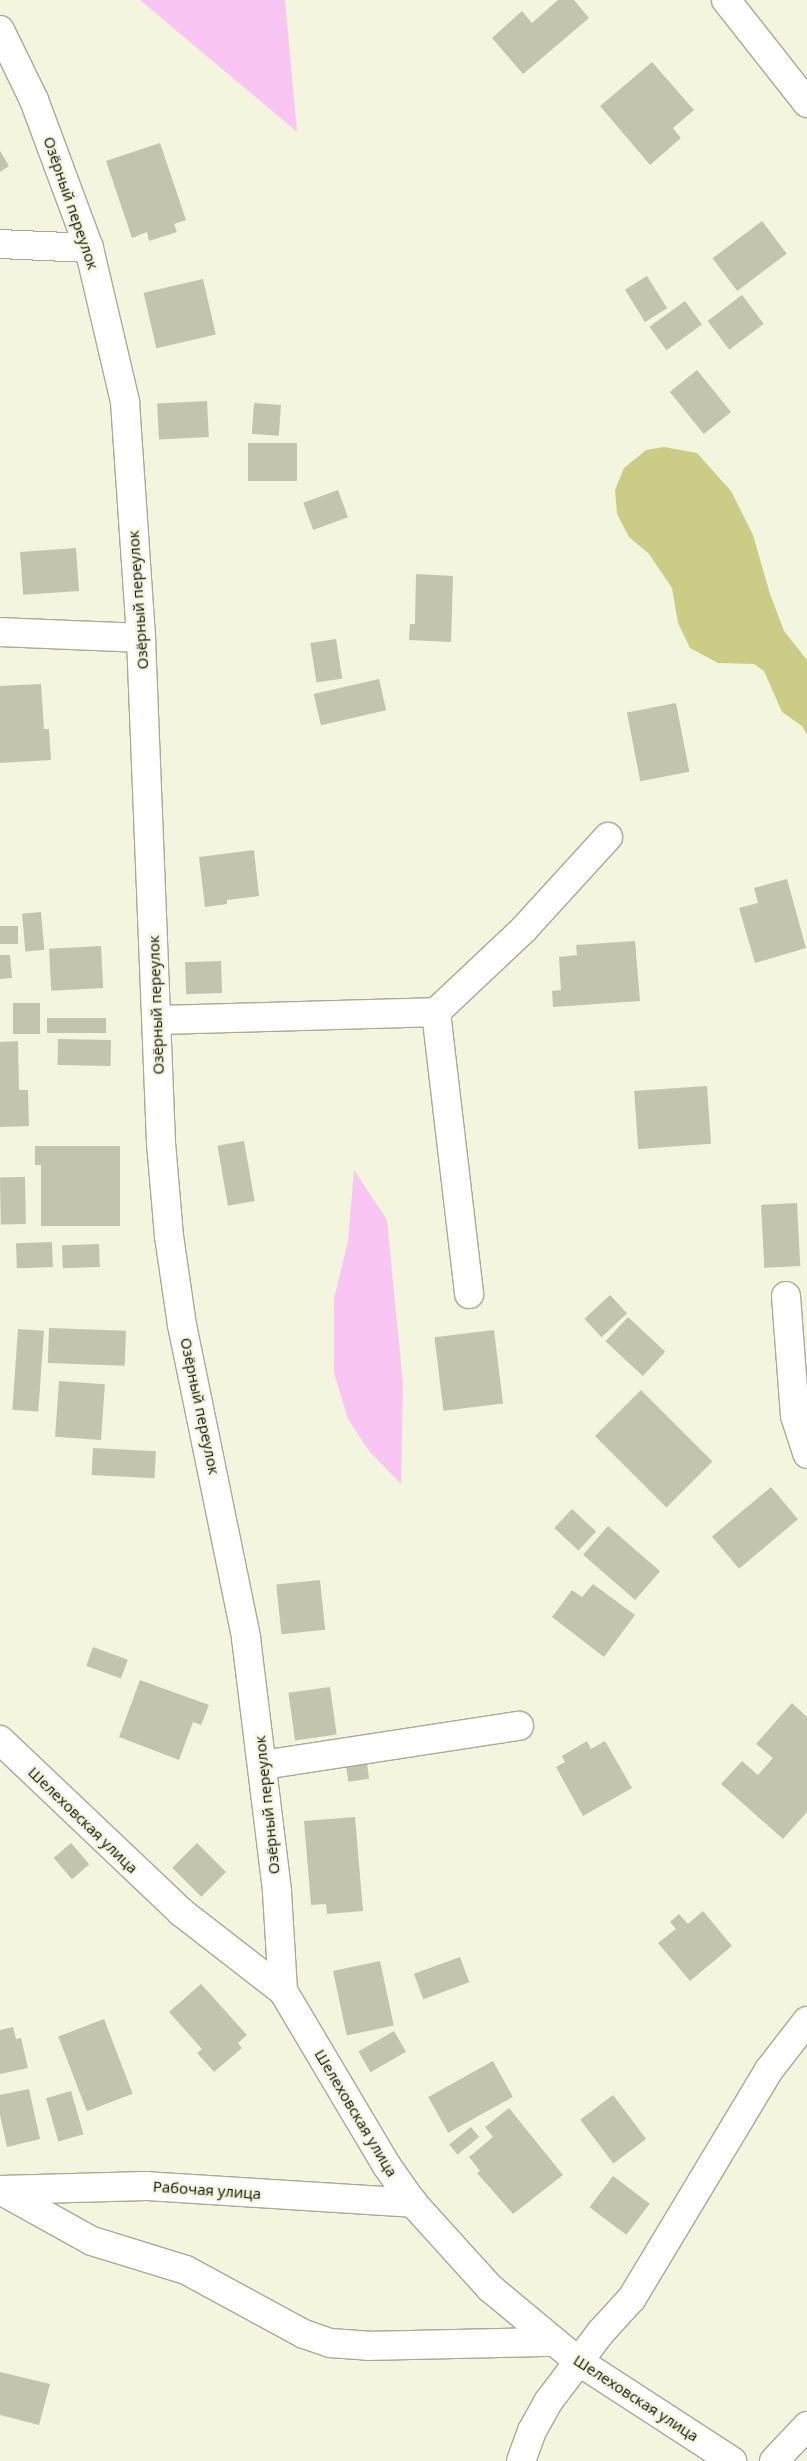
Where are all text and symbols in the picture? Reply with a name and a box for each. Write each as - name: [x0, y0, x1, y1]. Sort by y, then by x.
- street label: Озёрный переулок: [40, 134, 102, 272]
- street label: Озёрный переулок: [124, 530, 152, 670]
- street label: Озёрный переулок: [145, 935, 167, 1075]
- street label: Озёрный переулок: [177, 1336, 223, 1476]
- street label: Озёрный переулок: [251, 1735, 283, 1875]
- street label: Шелеховская улица: [25, 1763, 141, 1877]
- street label: Шелеховская улица: [311, 2046, 401, 2180]
- street label: Рабочая улица: [152, 2177, 262, 2203]
- street label: Шелеховская улица: [570, 2351, 702, 2445]

